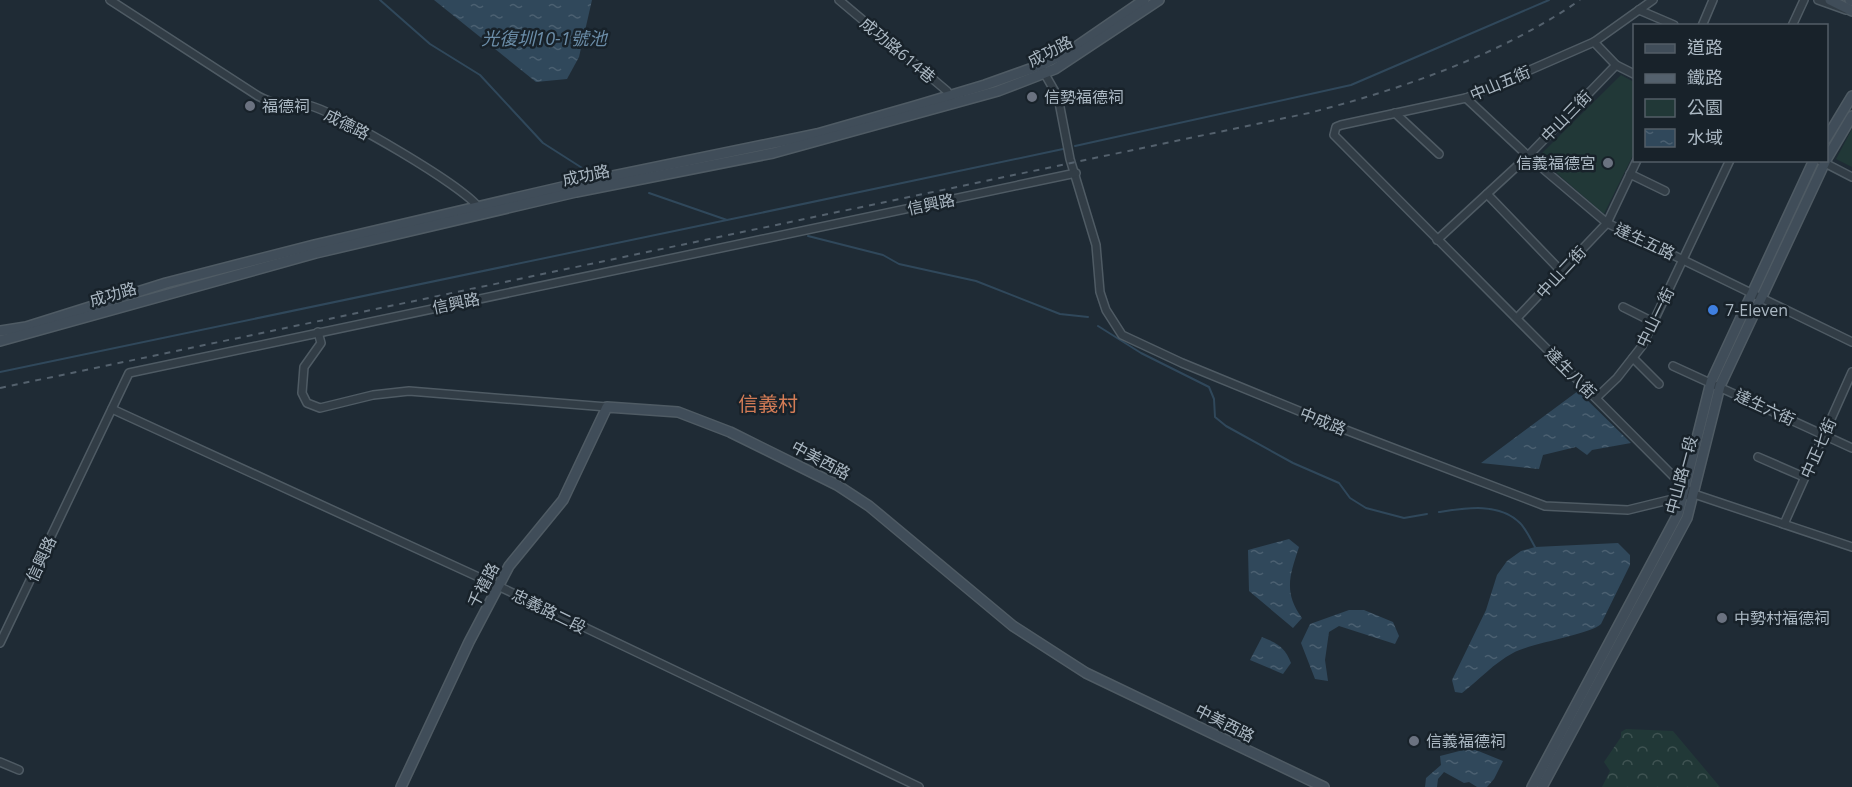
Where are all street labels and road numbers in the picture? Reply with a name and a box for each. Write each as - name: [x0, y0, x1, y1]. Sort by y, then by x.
- street label: 成功路614巷: [856, 12, 940, 88]
- street label: 成功路: [1024, 30, 1076, 72]
- street label: 中山五街: [1466, 60, 1534, 106]
- street label: 中山三街: [1536, 85, 1596, 147]
- street label: 成德路: [321, 103, 373, 145]
- street label: 成功路: [560, 159, 612, 191]
- street label: 信興路: [905, 188, 957, 220]
- street label: 達生五路: [1611, 218, 1679, 264]
- street label: 中山二街: [1531, 241, 1591, 303]
- street label: 成功路: [87, 277, 139, 311]
- street label: 中山一街: [1631, 283, 1679, 351]
- street label: 信興路: [430, 287, 482, 319]
- street label: 達生八街: [1541, 343, 1601, 403]
- street label: 達生六街: [1731, 384, 1799, 430]
- street label: 中成路: [1297, 402, 1349, 440]
- street label: 中正七街: [1795, 414, 1841, 482]
- street label: 中山路一段: [1660, 434, 1702, 516]
- street label: 中美西路: [788, 435, 854, 485]
- street label: 信興路: [21, 533, 61, 585]
- street label: 千禧路: [462, 559, 504, 611]
- street label: 忠義路二段: [508, 584, 590, 638]
- street label: 中美西路: [1191, 699, 1259, 747]

